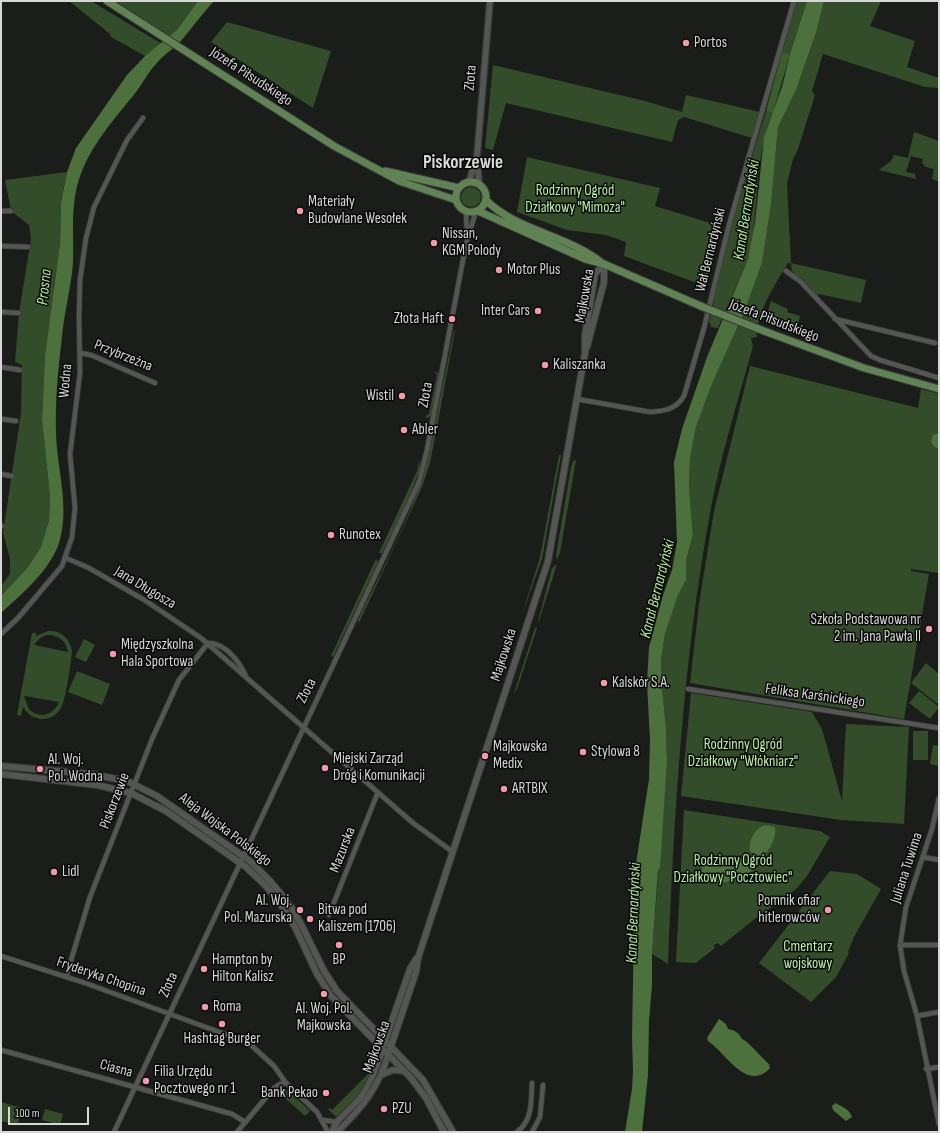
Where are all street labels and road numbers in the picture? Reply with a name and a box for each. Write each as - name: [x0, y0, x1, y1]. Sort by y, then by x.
- street label: Józefa Piłsudskiego: [206, 44, 296, 110]
- street label: Złota: [461, 64, 481, 92]
- street label: Wał Bernardyński: [692, 206, 730, 294]
- street label: Majkowska: [571, 268, 599, 324]
- street label: Józefa Piłsudskiego: [727, 296, 821, 346]
- street label: Przybrzeżna: [91, 336, 155, 376]
- street label: Wodna: [56, 363, 76, 399]
- street label: Złota: [415, 381, 437, 409]
- street label: Jana Długosza: [111, 563, 179, 613]
- street label: Majkowska: [487, 626, 521, 684]
- street label: Złota: [293, 676, 321, 706]
- street label: Feliksa Karśnickiego: [764, 680, 866, 712]
- street label: Piskorzewie: [96, 770, 134, 832]
- street label: Aleja Wojska Polskiego: [175, 789, 275, 871]
- street label: Mazurska: [326, 825, 360, 875]
- street label: Juliana Tuwima: [887, 830, 927, 906]
- street label: Fryderyka Chopina: [54, 953, 148, 1001]
- street label: Złota: [155, 970, 183, 1000]
- street label: Majkowska: [359, 1018, 395, 1076]
- street label: Ciasna: [98, 1056, 134, 1082]

